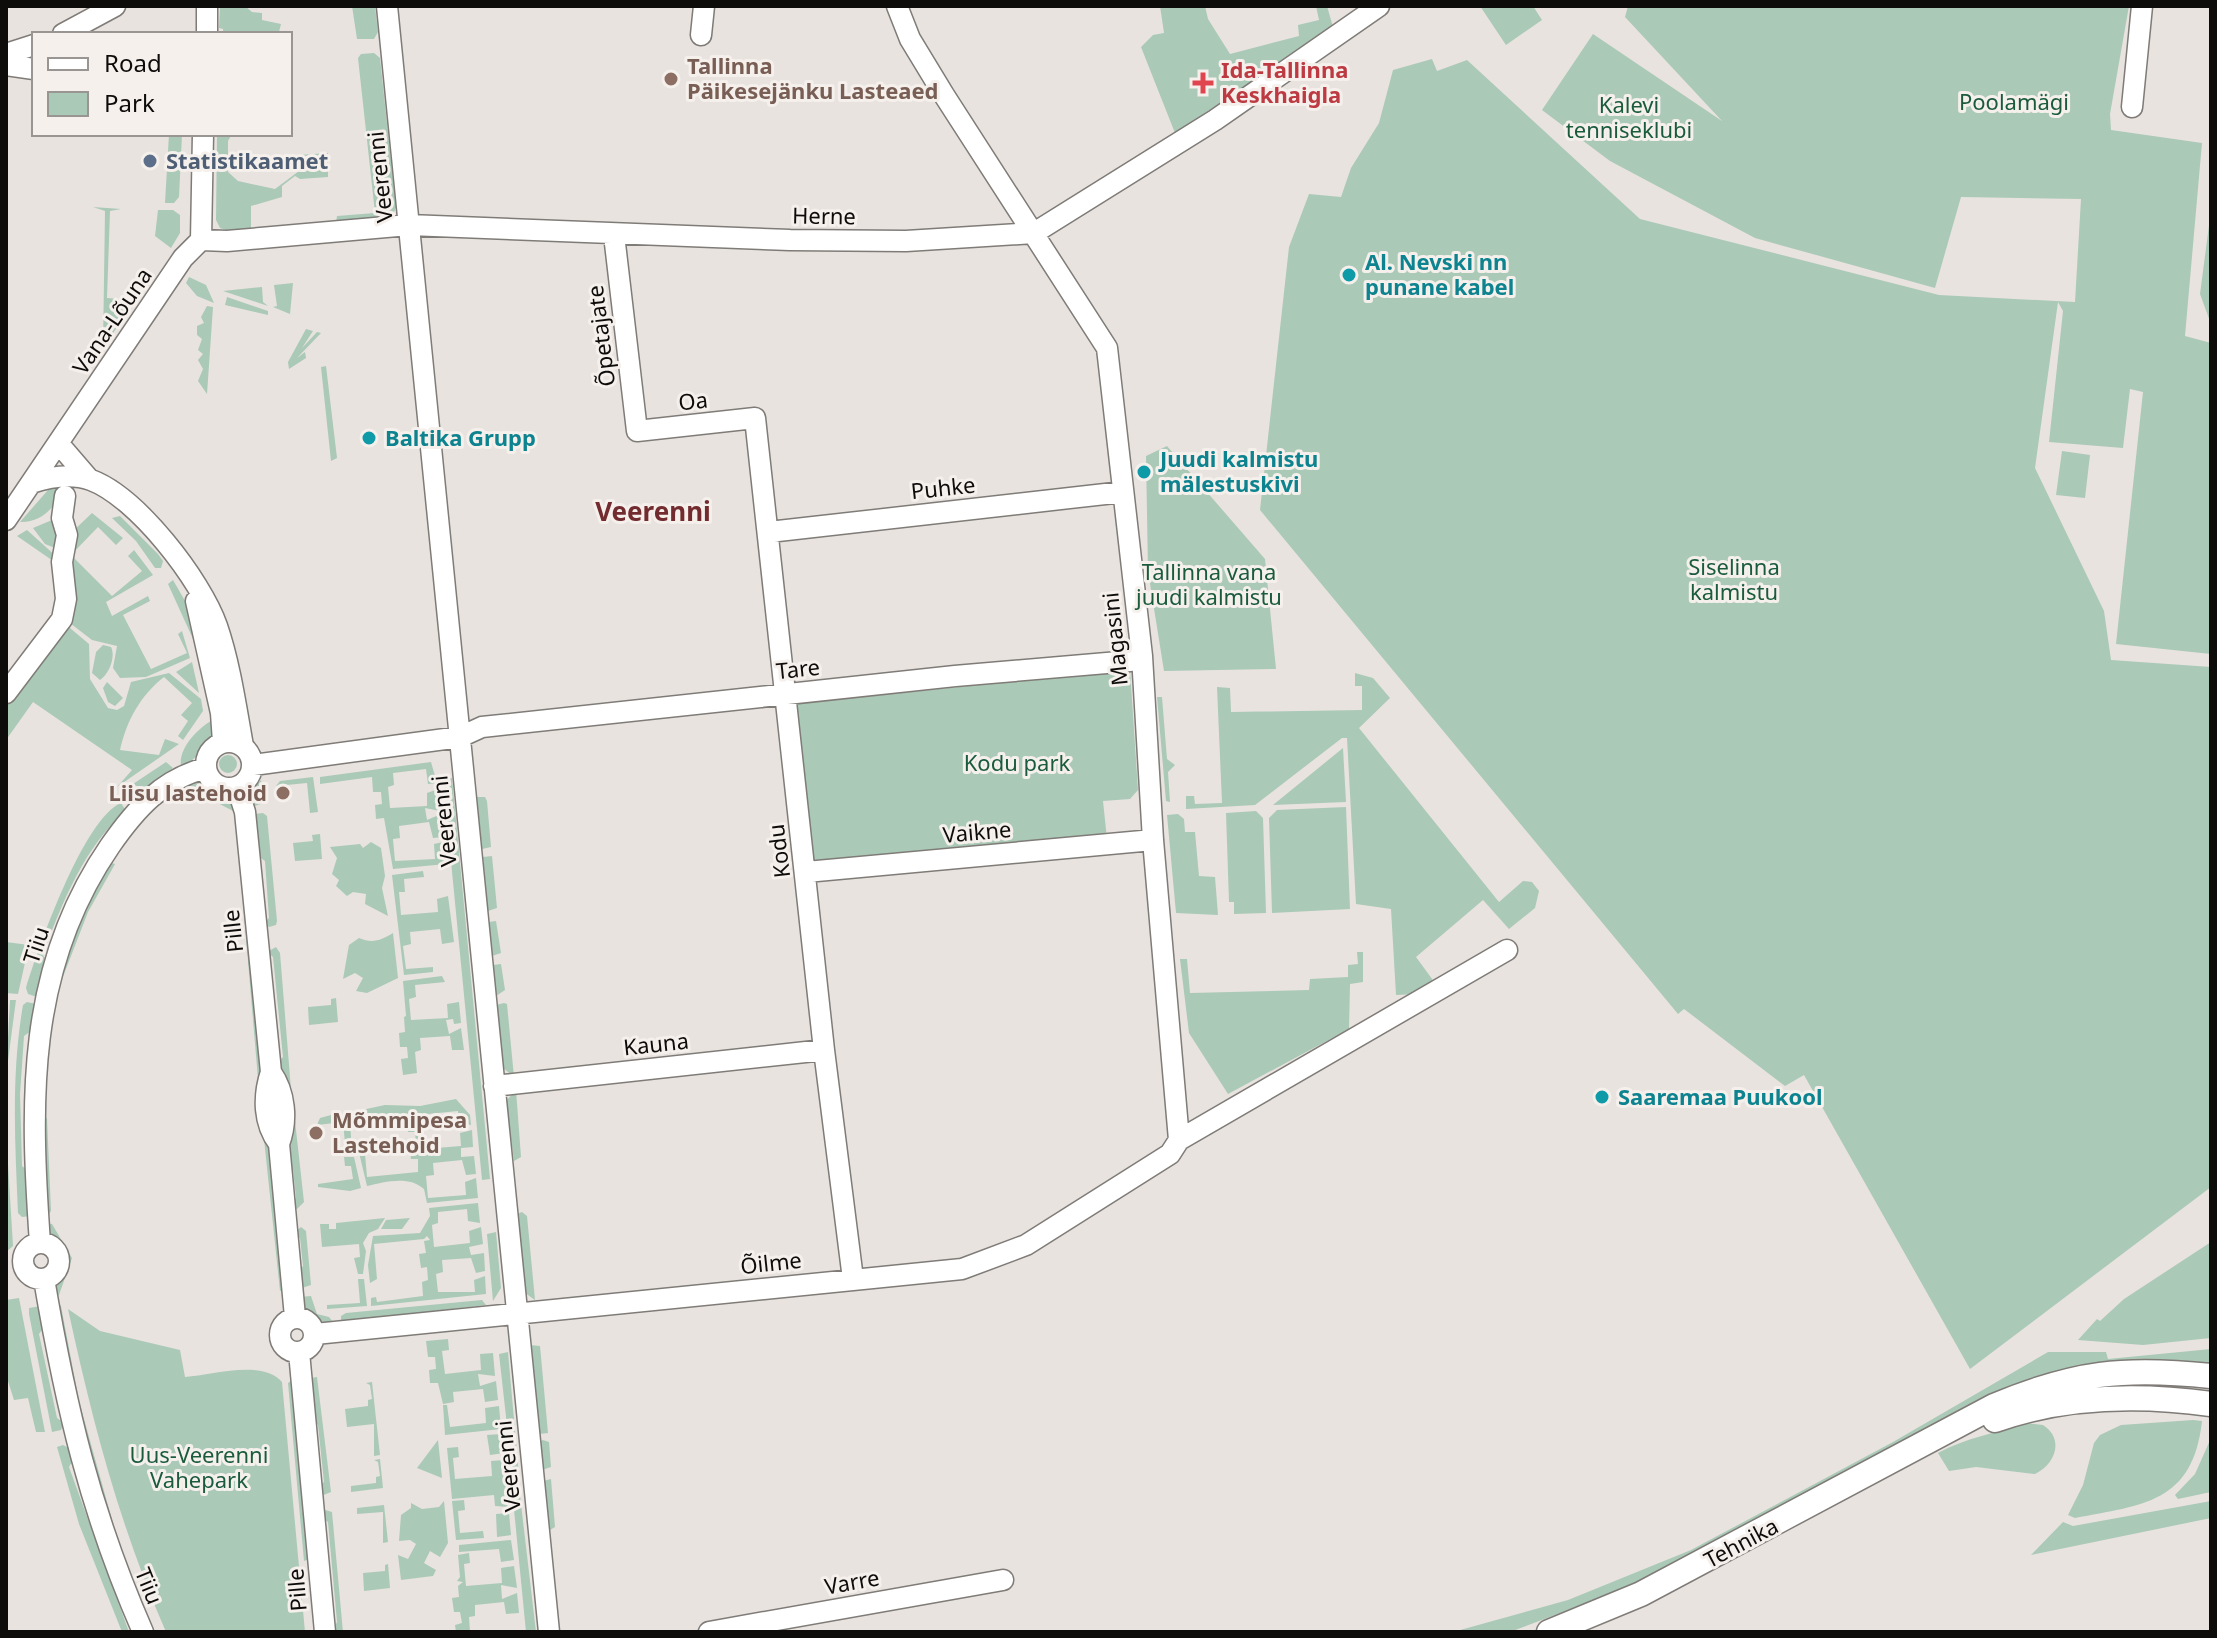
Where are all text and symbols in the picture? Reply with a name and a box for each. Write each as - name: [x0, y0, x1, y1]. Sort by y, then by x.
- legend: [32, 32, 292, 136]
- text: Road: [104, 46, 162, 79]
- place label: Tallinna Päikesejänku Lasteaed: [687, 50, 938, 105]
- place label: Ida-Tallinna Keskhaigla: [1221, 54, 1348, 109]
- marker: Tallinna Päikesejänku Lasteaed: [662, 70, 680, 88]
- marker: Ida-Tallinna Keskhaigla: [1192, 72, 1214, 94]
- text: Park: [104, 86, 155, 119]
- park label: Poolamägi: [1959, 86, 2069, 116]
- park label: Kalevi tenniseklubi: [1566, 89, 1692, 144]
- street label: Veerenni: [359, 130, 399, 224]
- place label: Statistikaamet: [166, 145, 328, 175]
- marker: Statistikaamet: [141, 152, 159, 170]
- street label: Herne: [792, 199, 856, 231]
- place label: Al. Nevski nn punane kabel: [1365, 246, 1514, 301]
- street label: Vana-Lõuna: [64, 261, 158, 380]
- marker: Al. Nevski nn punane kabel: [1340, 266, 1358, 284]
- street label: Õpetajate: [579, 284, 621, 388]
- street label: Oa: [677, 384, 709, 416]
- place label: Baltika Grupp: [385, 422, 536, 452]
- marker: Baltika Grupp: [360, 429, 378, 447]
- place label: Juudi kalmistu mälestuskivi: [1158, 443, 1318, 498]
- marker: Juudi kalmistu mälestuskivi: [1135, 463, 1153, 481]
- street label: Puhke: [909, 469, 977, 505]
- district label: Veerenni: [595, 493, 711, 529]
- park label: Siselinna kalmistu: [1688, 551, 1780, 606]
- park label: Tallinna vana juudi kalmistu: [1134, 556, 1282, 611]
- street label: Magasini: [1094, 591, 1134, 687]
- street label: Tare: [775, 651, 821, 685]
- park label: Kodu park: [964, 747, 1070, 777]
- street label: Veerenni: [423, 774, 463, 868]
- place label: Liisu lastehoid: [108, 777, 267, 807]
- marker: Liisu lastehoid: [274, 784, 292, 802]
- street label: Vaikne: [941, 813, 1012, 849]
- street label: Kodu: [760, 822, 796, 880]
- street label: Pille: [215, 908, 249, 954]
- street label: Tiiu: [15, 922, 55, 967]
- street label: Kauna: [622, 1025, 690, 1061]
- place label: Saaremaa Puukool: [1618, 1081, 1823, 1111]
- marker: Saaremaa Puukool: [1593, 1088, 1611, 1106]
- place label: Mõmmipesa Lastehoid: [332, 1104, 467, 1159]
- marker: Mõmmipesa Lastehoid: [307, 1124, 325, 1142]
- street label: Õilme: [739, 1244, 803, 1280]
- street label: Veerenni: [487, 1419, 527, 1513]
- park label: Uus-Veerenni Vahepark: [130, 1439, 268, 1494]
- street label: Tehnika: [1698, 1510, 1783, 1574]
- street label: Varre: [822, 1561, 882, 1601]
- street label: Tiiu: [129, 1563, 171, 1608]
- street label: Pille: [279, 1567, 313, 1613]

